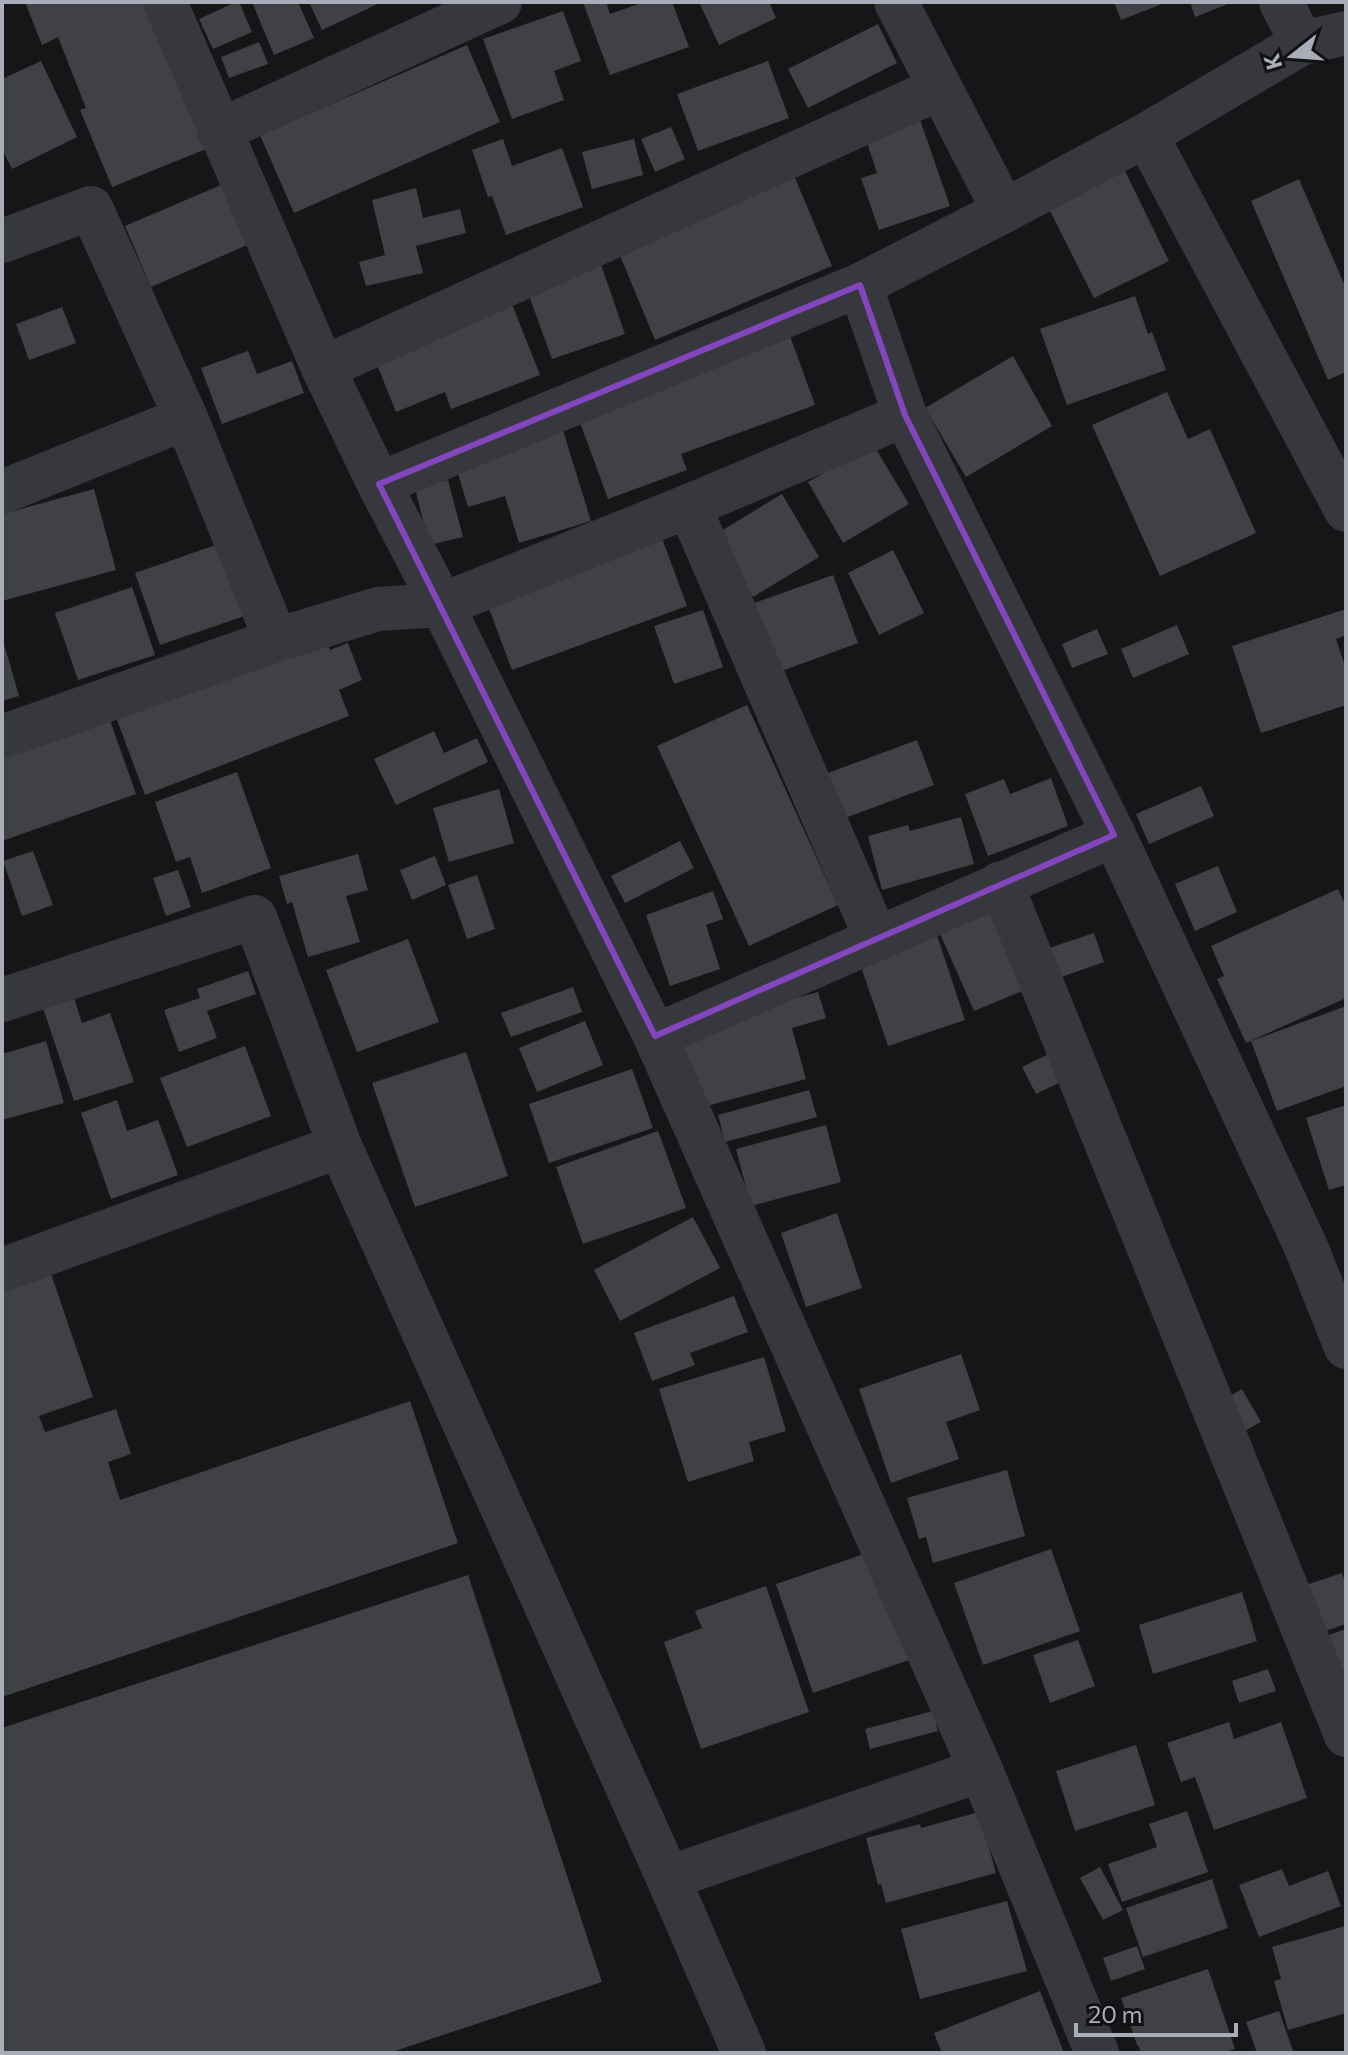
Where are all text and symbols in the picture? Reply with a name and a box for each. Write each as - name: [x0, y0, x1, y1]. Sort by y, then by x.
- north arrow: [1252, 16, 1332, 96]
- text: K: [1257, 51, 1288, 73]
- scale bar: [1076, 1987, 1236, 2037]
- text: 20 m: [1088, 1999, 1142, 2028]

